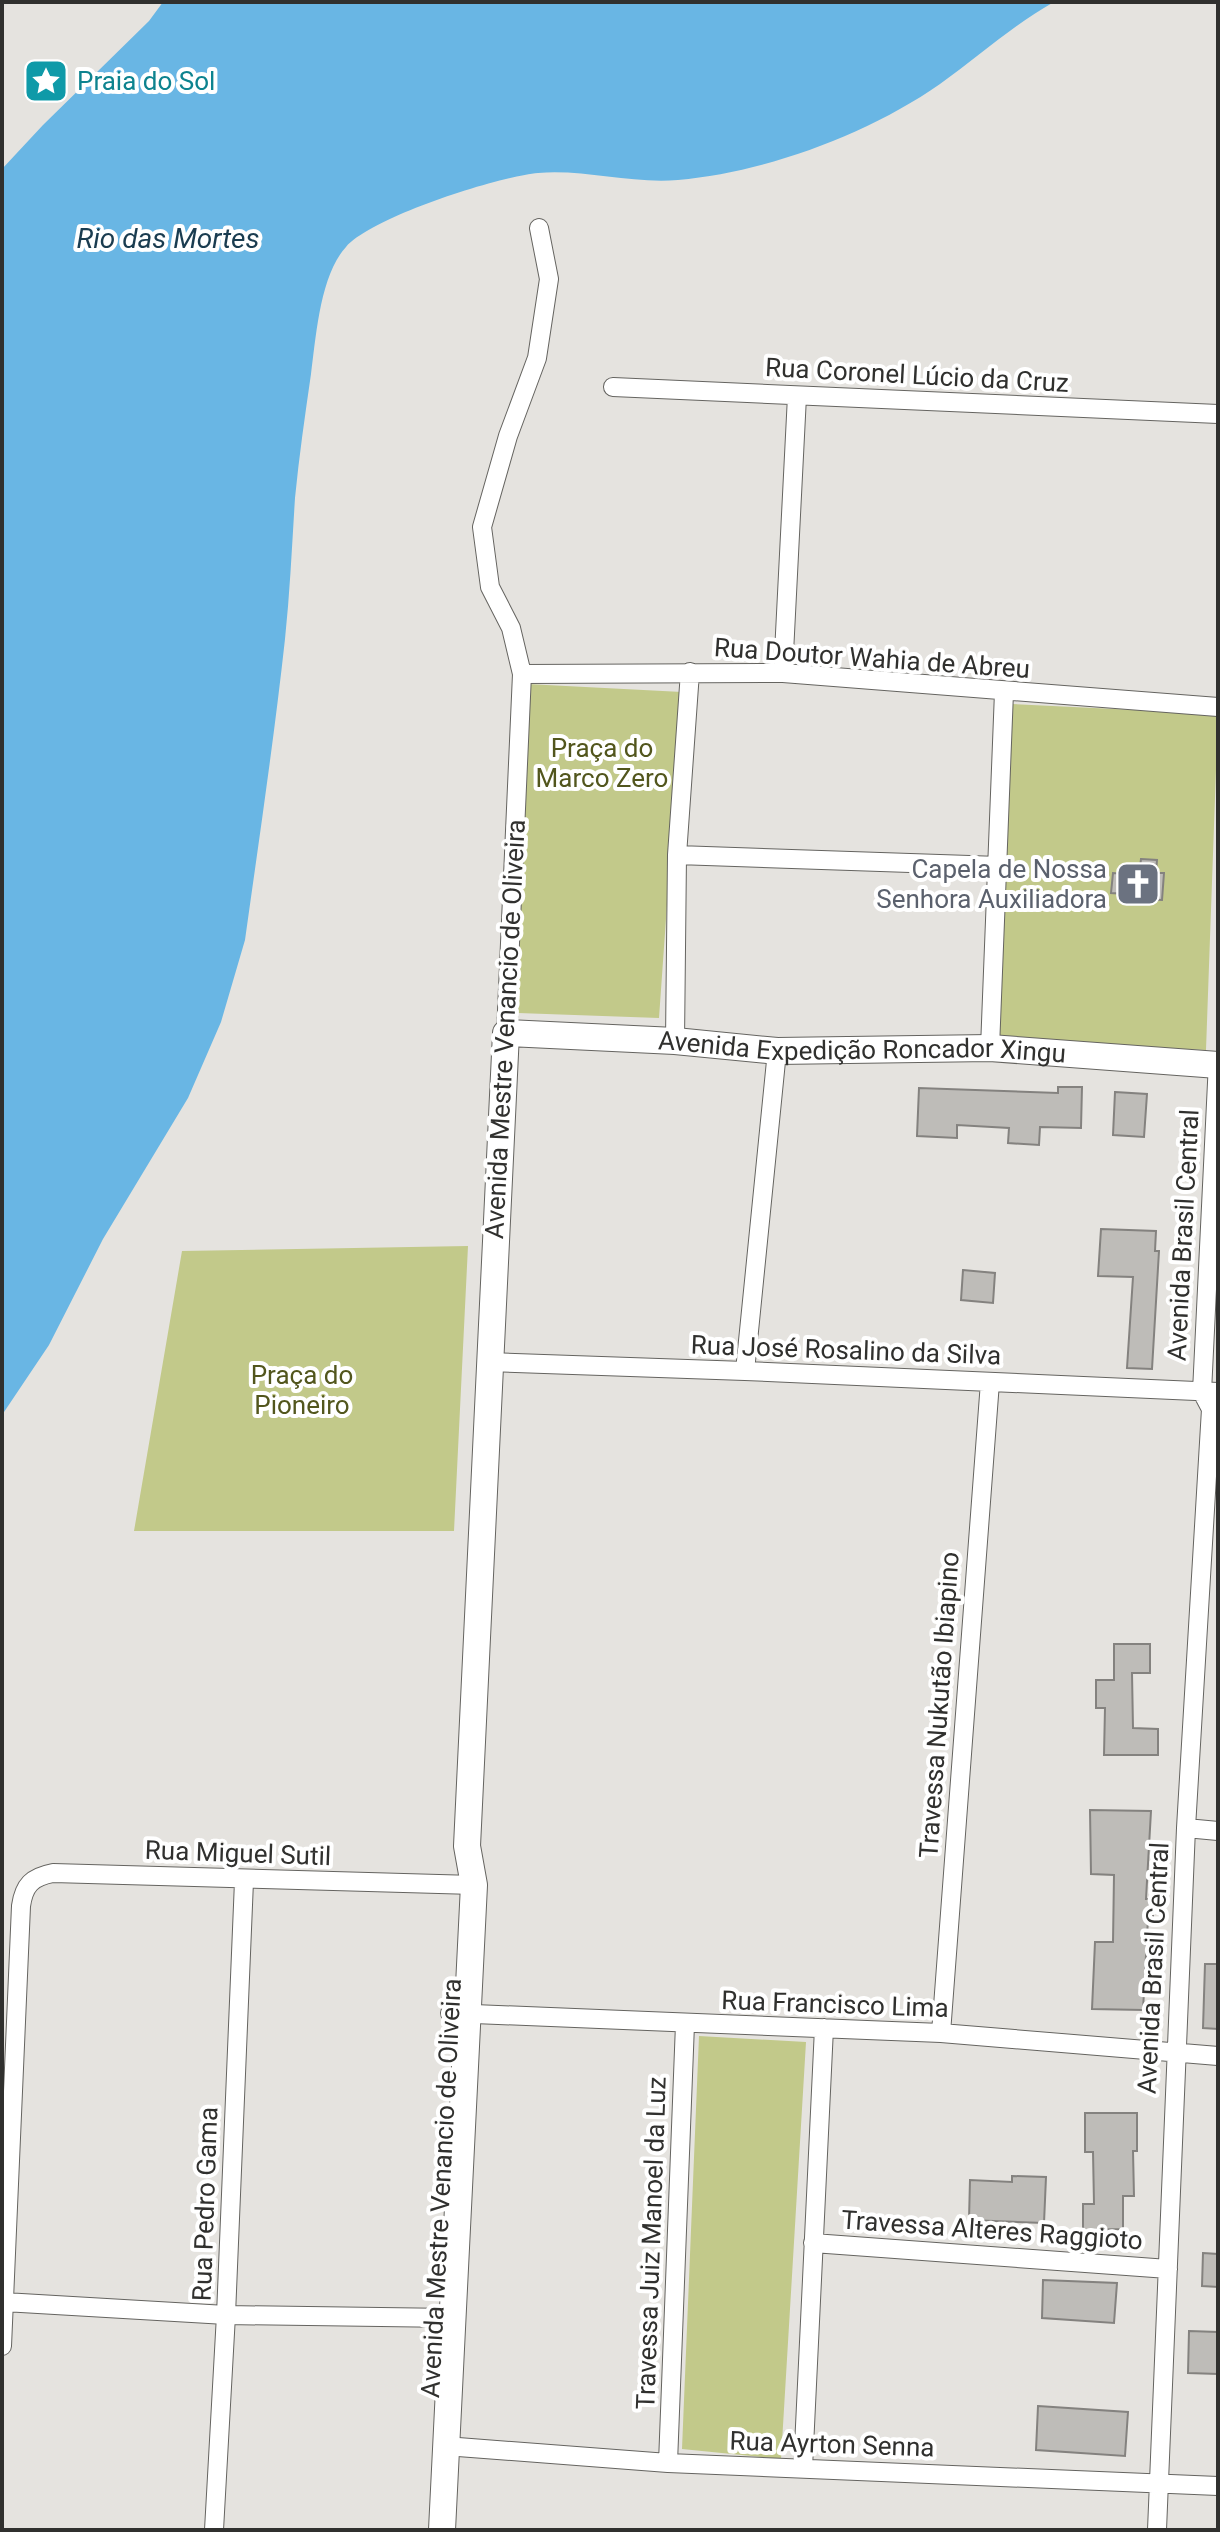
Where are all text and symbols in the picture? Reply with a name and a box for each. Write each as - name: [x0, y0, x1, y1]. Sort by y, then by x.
- place icon: Praia do Sol: [22, 57, 70, 105]
- place label: Praia do Sol: [77, 66, 215, 96]
- water label: Rio das Mortes: [76, 222, 260, 255]
- street label: Rua Coronel Lúcio da Cruz: [764, 352, 1070, 398]
- street label: Rua Doutor Wahia de Abreu: [713, 632, 1031, 684]
- park label: Praça do Marco Zero: [536, 733, 668, 793]
- street label: Avenida Mestre Venancio de Oliveira: [479, 819, 531, 1239]
- place label: Capela de Nossa Senhora Auxiliadora: [876, 854, 1107, 914]
- church icon: Capela de Nossa Senhora Auxiliadora: [1114, 860, 1162, 908]
- street label: Avenida Expedição Roncador Xingu: [658, 1025, 1067, 1069]
- street label: Avenida Brasil Central: [1161, 1108, 1205, 1362]
- street label: Rua José Rosalino da Silva: [690, 1330, 1002, 1370]
- park label: Praça do Pioneiro: [251, 1360, 353, 1420]
- street label: Travessa Nukutão Ibiapino: [913, 1551, 965, 1859]
- street label: Rua Miguel Sutil: [144, 1835, 332, 1871]
- street label: Avenida Brasil Central: [1131, 1841, 1175, 2095]
- street label: Avenida Mestre Venancio de Oliveira: [415, 1978, 467, 2398]
- street label: Rua Francisco Lima: [721, 1985, 949, 2023]
- street label: Travessa Juiz Manoel da Luz: [630, 2076, 672, 2410]
- street label: Rua Pedro Gama: [187, 2106, 223, 2302]
- street label: Travessa Alteres Raggioto: [840, 2205, 1144, 2255]
- street label: Rua Ayrton Senna: [729, 2425, 935, 2463]

